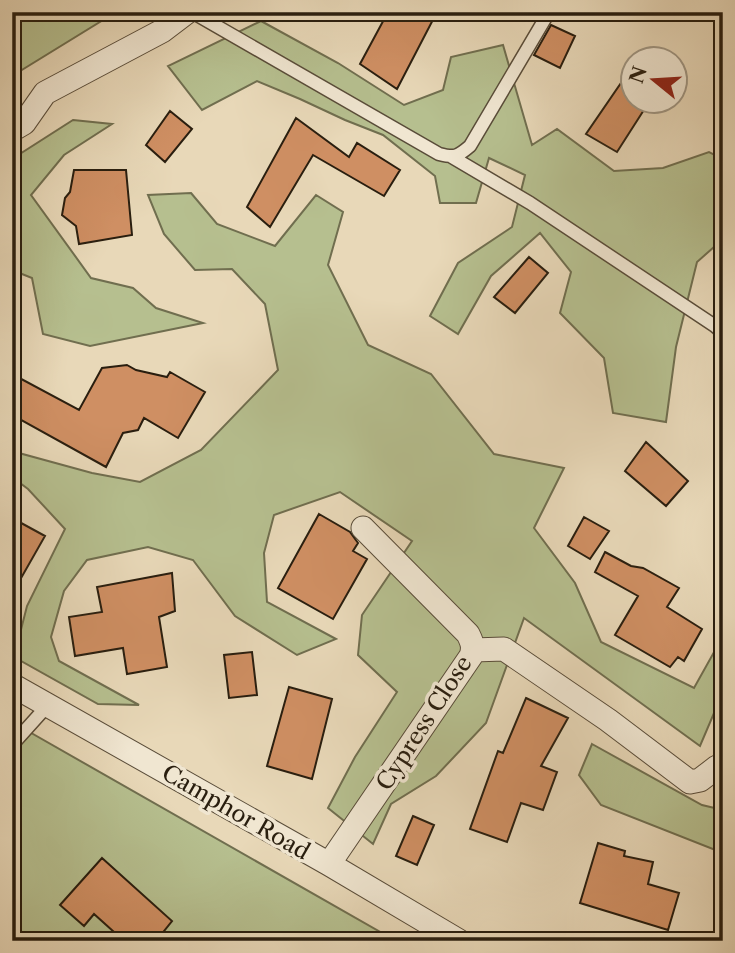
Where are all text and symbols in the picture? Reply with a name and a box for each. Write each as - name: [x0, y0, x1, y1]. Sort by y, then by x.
- north arrow: [620, 46, 690, 116]
- text: N: [625, 63, 652, 86]
- street label: Cypress Close: [370, 650, 478, 796]
- street label: Camphor Road: [157, 758, 315, 866]

